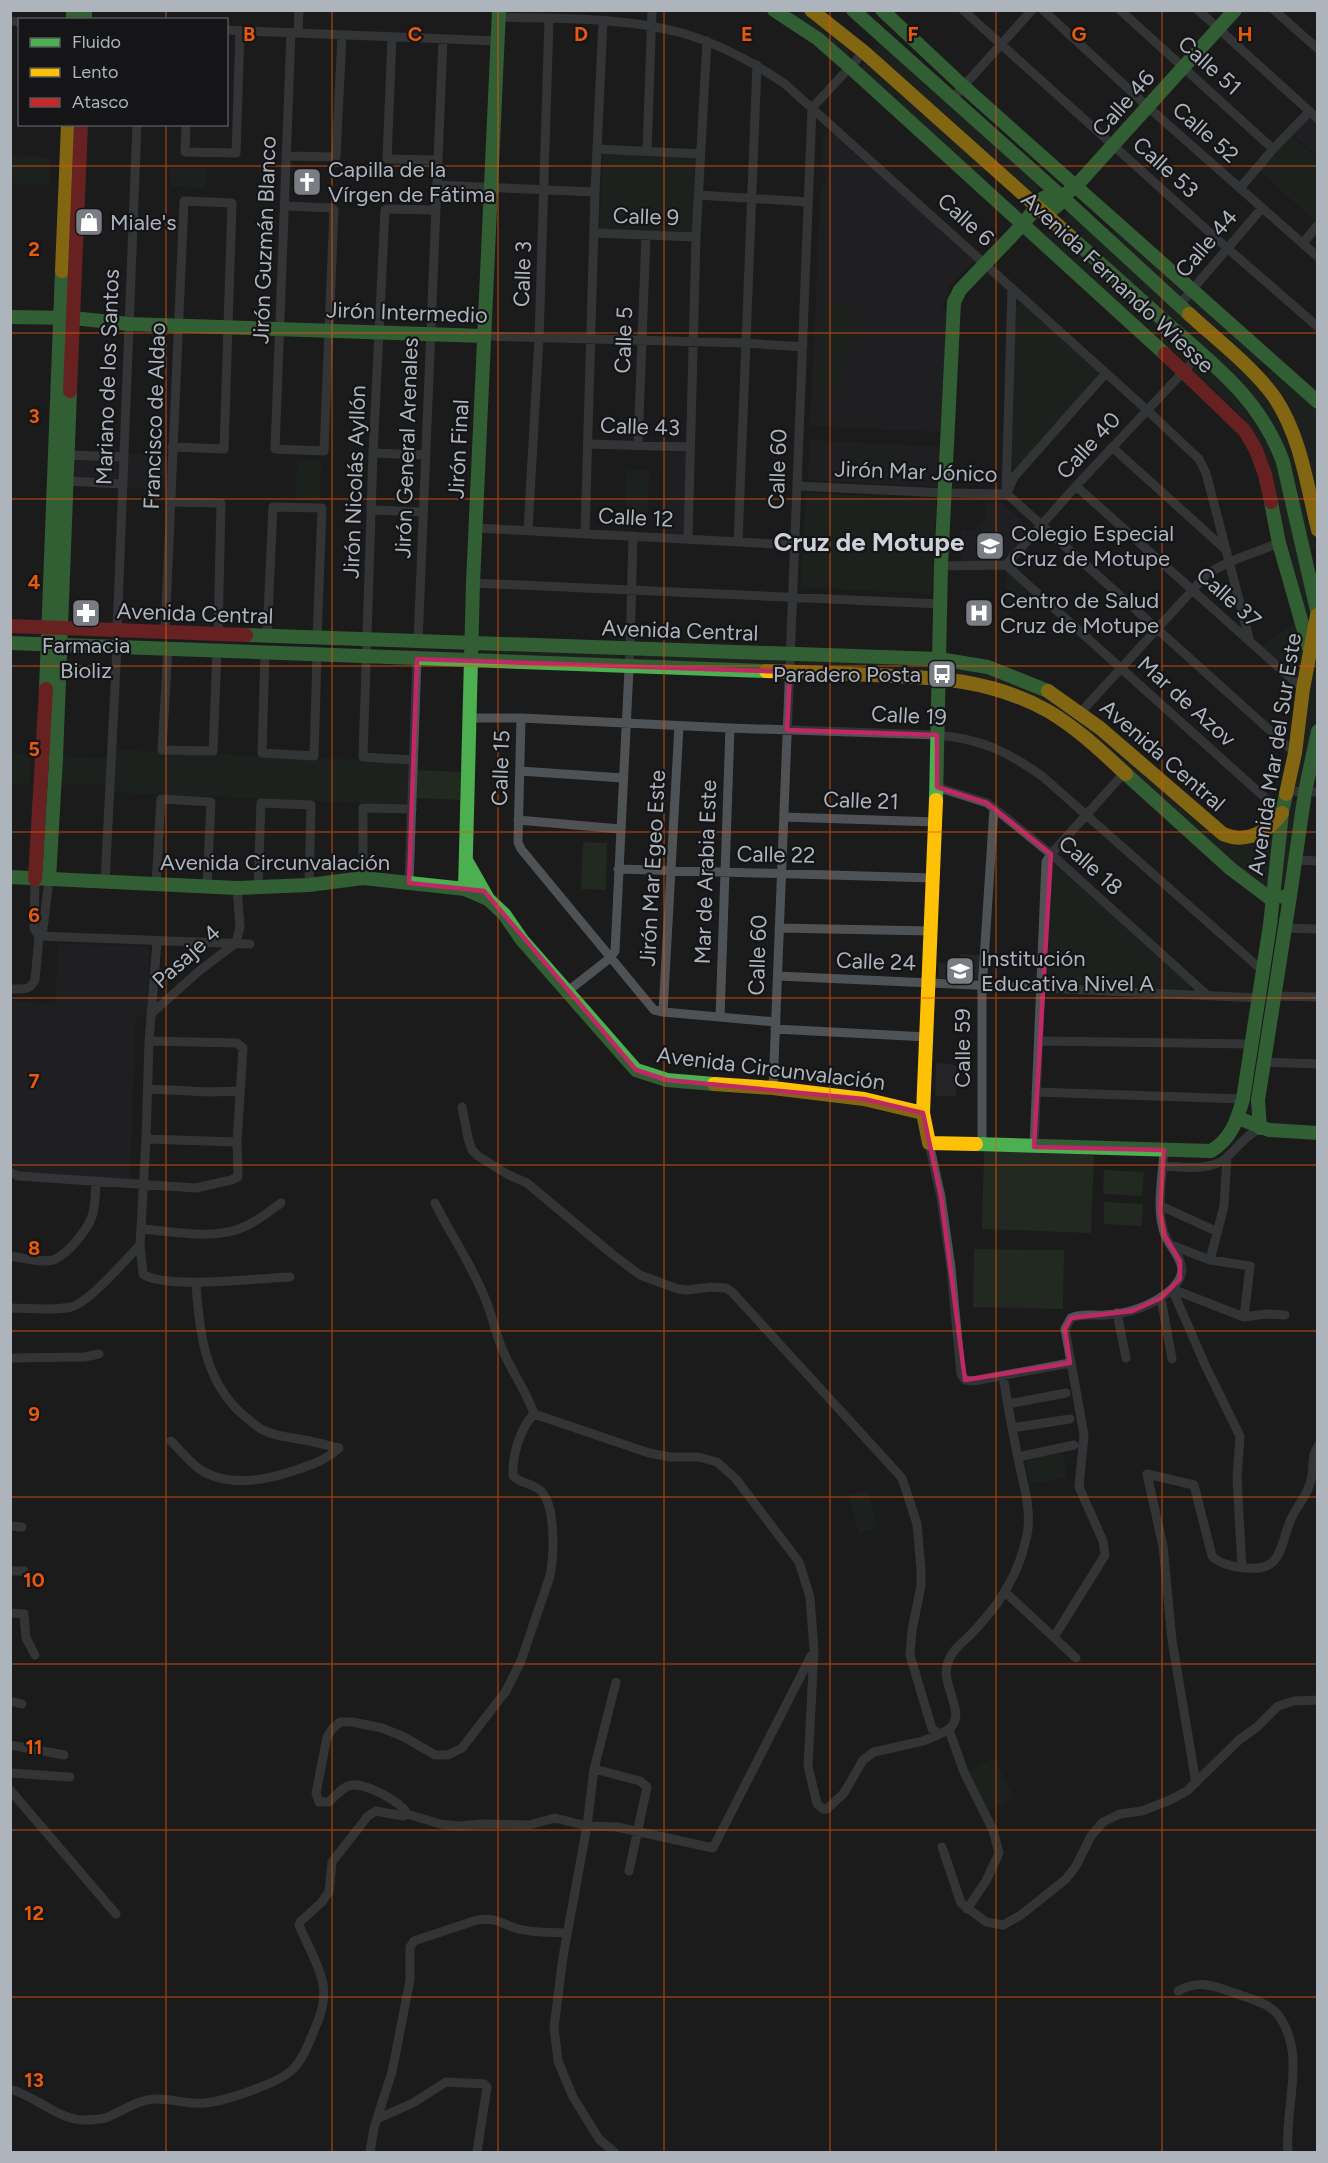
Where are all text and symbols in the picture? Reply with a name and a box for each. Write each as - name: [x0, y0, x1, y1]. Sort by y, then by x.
- legend: [18, 18, 228, 126]
- text: B: [243, 22, 255, 46]
- text: C: [408, 22, 422, 46]
- text: D: [574, 22, 588, 46]
- text: E: [741, 22, 753, 46]
- text: F: [907, 22, 919, 46]
- text: G: [1072, 22, 1087, 46]
- text: H: [1238, 22, 1253, 46]
- street label: Calle 51: [1172, 30, 1247, 101]
- text: Fluido: [72, 31, 121, 53]
- text: Lento: [72, 61, 118, 83]
- street label: Calle 46: [1086, 64, 1160, 142]
- text: Atasco: [72, 91, 129, 113]
- street label: Calle 52: [1167, 96, 1244, 169]
- street label: Calle 53: [1127, 131, 1204, 204]
- street label: Jirón Guzmán Blanco: [247, 136, 282, 345]
- place label: Capilla de la Vírgen de Fátima: [328, 156, 495, 208]
- church icon: Capilla de la Vírgen de Fátima: [291, 166, 323, 198]
- street label: Avenida Fernando Wiesse: [1016, 186, 1220, 379]
- street label: Calle 6: [932, 187, 999, 252]
- street label: Calle 9: [612, 202, 680, 231]
- street label: Calle 44: [1169, 204, 1243, 283]
- shop icon: Miale's: [73, 206, 105, 238]
- place label: Miale's: [110, 209, 176, 236]
- text: 2: [28, 237, 40, 261]
- street label: Calle 3: [508, 240, 537, 308]
- street label: Mariano de los Santos: [90, 269, 125, 485]
- street label: Jirón Intermedio: [326, 296, 488, 329]
- street label: Calle 5: [609, 306, 638, 374]
- street label: Francisco de Aldao: [138, 322, 171, 510]
- street label: Jirón General Arenales: [389, 337, 424, 559]
- street label: Jirón Nicolás Ayllón: [338, 385, 371, 579]
- street label: Jirón Final: [442, 399, 475, 500]
- text: 3: [28, 404, 40, 428]
- street label: Calle 40: [1051, 406, 1126, 485]
- street label: Calle 43: [600, 412, 680, 441]
- street label: Calle 60: [763, 428, 792, 510]
- street label: Jirón Mar Jónico: [834, 455, 998, 488]
- street label: Calle 12: [598, 502, 674, 533]
- place label: Colegio Especial Cruz de Motupe: [1011, 520, 1174, 572]
- district label: Cruz de Motupe: [774, 526, 964, 558]
- school or university icon: Colegio Especial Cruz de Motupe: [974, 530, 1006, 562]
- street label: Calle 37: [1191, 561, 1267, 634]
- text: 4: [28, 570, 41, 594]
- place label: Centro de Salud Cruz de Motupe: [1000, 587, 1159, 639]
- pharmacy icon: Farmacia Bioliz: [70, 597, 102, 629]
- street label: Avenida Central: [116, 597, 274, 630]
- hospital icon: Centro de Salud Cruz de Motupe: [963, 597, 995, 629]
- street label: Avenida Central: [601, 614, 759, 647]
- street label: Avenida Mar del Sur Este: [1242, 631, 1307, 877]
- place label: Farmacia Bioliz: [42, 632, 130, 684]
- street label: Mar de Azov: [1132, 650, 1242, 753]
- bus stop icon: Paradero Posta: [926, 658, 958, 690]
- place label: Paradero Posta: [773, 661, 921, 688]
- street label: Avenida Central: [1095, 694, 1231, 817]
- street label: Calle 19: [870, 700, 948, 731]
- street label: Calle 15: [486, 730, 515, 806]
- text: 5: [28, 737, 40, 761]
- street label: Jirón Mar Egeo Este: [634, 769, 671, 967]
- street label: Mar de Arabia Este: [689, 779, 722, 965]
- street label: Calle 21: [823, 786, 899, 815]
- street label: Calle 18: [1053, 830, 1128, 901]
- street label: Calle 22: [736, 840, 816, 869]
- street label: Avenida Circunvalación: [160, 849, 390, 876]
- text: 6: [28, 903, 40, 927]
- street label: Calle 60: [743, 914, 772, 996]
- street label: Pasaje 4: [147, 919, 226, 994]
- place label: Institución Educativa Nivel A: [981, 945, 1154, 997]
- street label: Calle 24: [835, 947, 917, 976]
- school or university icon: Institución Educativa Nivel A: [944, 955, 976, 987]
- street label: Calle 59: [949, 1008, 976, 1088]
- street label: Avenida Circunvalación: [655, 1041, 887, 1096]
- text: 7: [28, 1069, 40, 1093]
- text: 8: [28, 1236, 40, 1260]
- text: 9: [28, 1402, 40, 1426]
- text: 10: [23, 1568, 45, 1592]
- text: 11: [26, 1735, 42, 1759]
- text: 12: [24, 1901, 44, 1925]
- text: 13: [24, 2068, 44, 2092]

